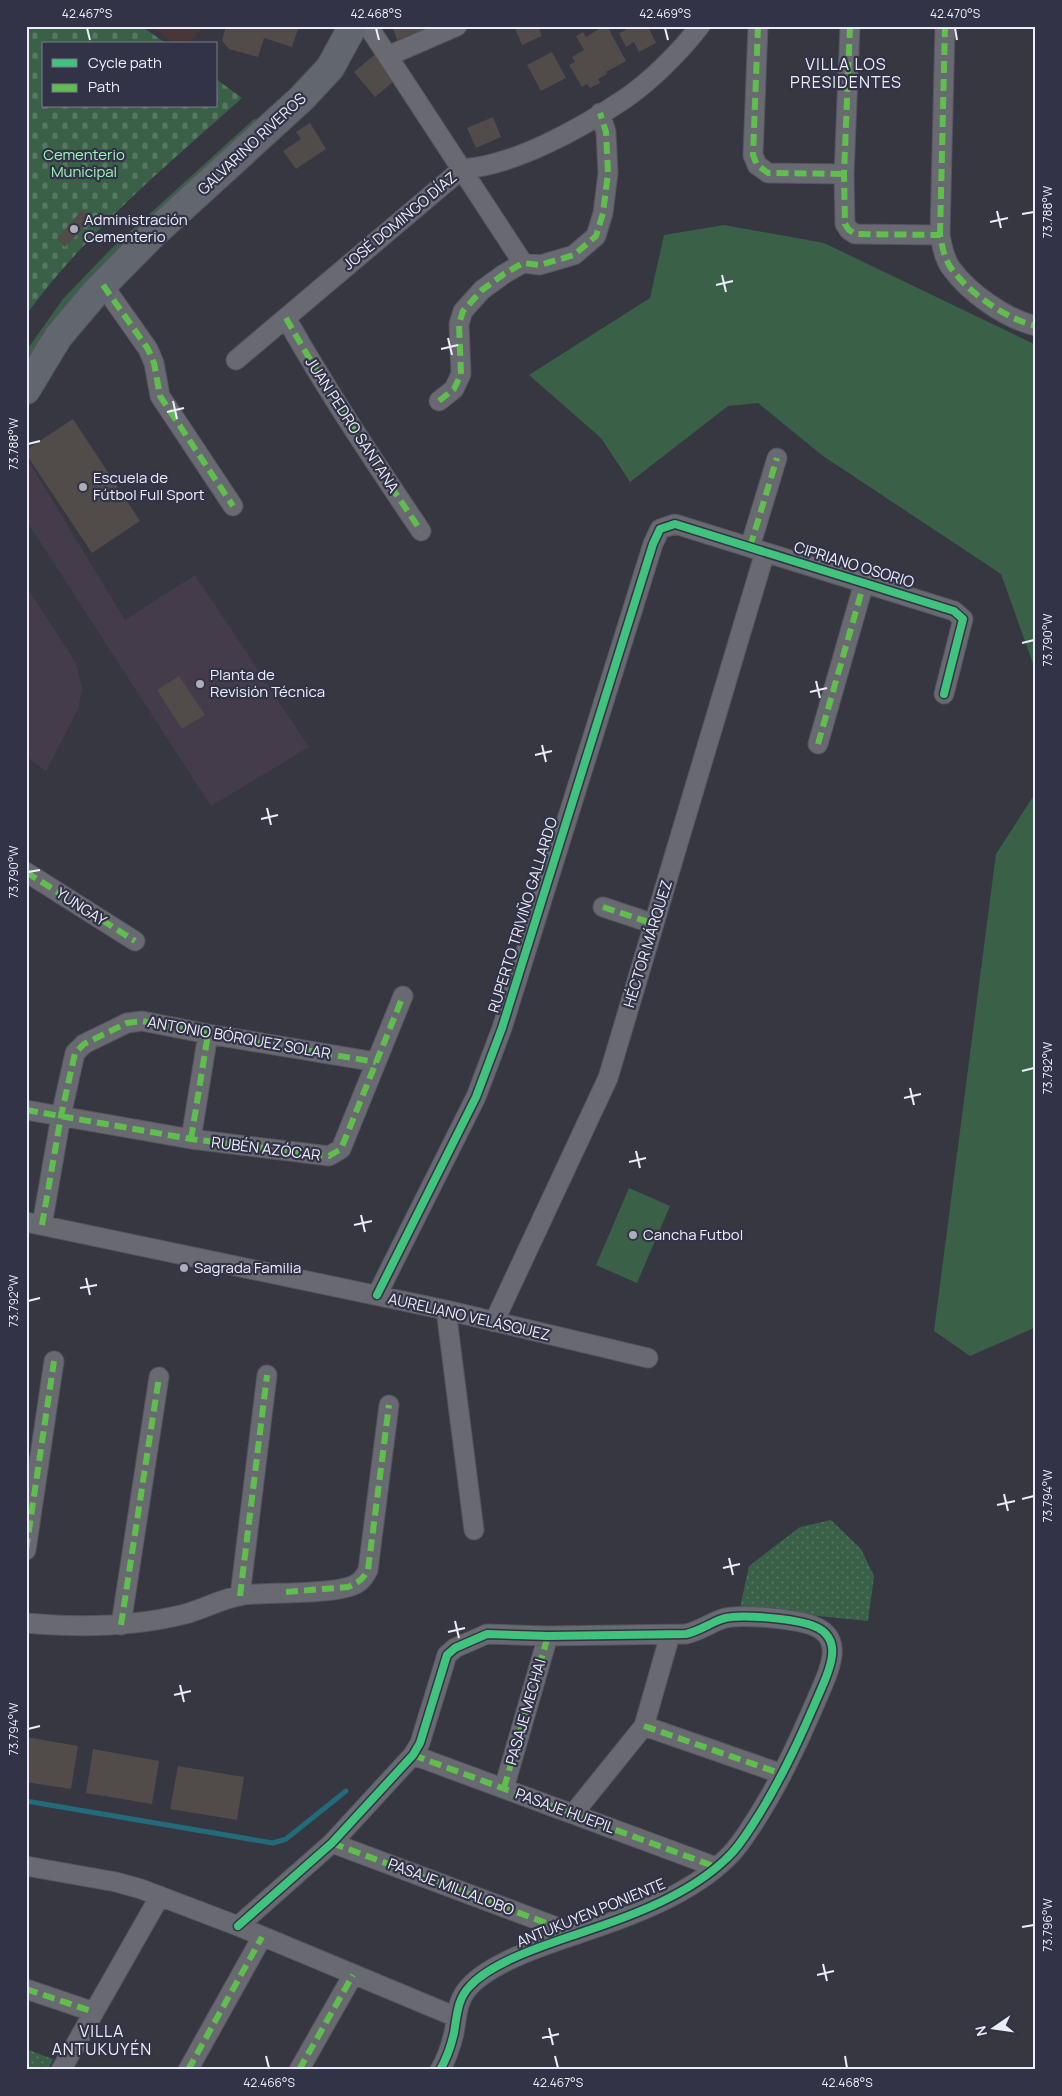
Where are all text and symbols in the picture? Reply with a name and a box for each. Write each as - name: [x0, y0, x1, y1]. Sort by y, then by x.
- text: 42.467°S: [62, 5, 112, 22]
- text: 42.468°S: [350, 5, 402, 22]
- text: 42.469°S: [639, 5, 691, 22]
- text: 42.470°S: [930, 5, 980, 22]
- legend: [42, 42, 218, 108]
- text: Cycle path: [88, 52, 162, 73]
- district label: VILLA LOS PRESIDENTES: [790, 53, 902, 93]
- text: Path: [88, 76, 120, 97]
- street label: GALVARINO RIVEROS: [193, 88, 310, 199]
- park label: Cementerio Municipal: [43, 144, 125, 182]
- street label: JOSÉ DOMINGO DÍAZ: [338, 167, 461, 274]
- text: 73.788°W: [1039, 185, 1056, 238]
- place label: Administración Cementerio: [84, 209, 188, 247]
- marker: Administración Cementerio: [68, 223, 80, 235]
- street label: JUAN PEDRO SANTANA: [301, 353, 404, 497]
- text: 73.788°W: [5, 417, 22, 470]
- place label: Escuela de Fútbol Full Sport: [93, 467, 205, 505]
- marker: Escuela de Fútbol Full Sport: [77, 481, 89, 493]
- street label: CIPRIANO OSORIO: [791, 536, 917, 593]
- text: 73.790°W: [1039, 613, 1056, 667]
- place label: Planta de Revisión Técnica: [210, 664, 325, 702]
- marker: Planta de Revisión Técnica: [194, 678, 206, 690]
- street label: RUPERTO TRIVIÑO GALLARDO: [483, 814, 562, 1015]
- text: 73.790°W: [5, 845, 22, 899]
- street label: HÉCTOR MÁRQUEZ: [618, 878, 677, 1010]
- street label: YUNGAY: [52, 882, 111, 931]
- street label: ANTONIO BÓRQUEZ SOLAR: [146, 1011, 332, 1064]
- text: 73.792°W: [1039, 1041, 1056, 1094]
- street label: RUBÉN AZÓCAR: [210, 1131, 322, 1166]
- place label: Cancha Futbol: [643, 1224, 743, 1245]
- marker: Cancha Futbol: [627, 1229, 639, 1241]
- place label: Sagrada Familia: [194, 1257, 301, 1278]
- marker: Sagrada Familia: [178, 1262, 190, 1274]
- text: 73.792°W: [5, 1274, 22, 1327]
- street label: AURELIANO VELÁSQUEZ: [386, 1288, 552, 1345]
- text: 73.794°W: [1039, 1469, 1056, 1522]
- street label: PASAJE MECHAI: [500, 1656, 551, 1767]
- text: 73.794°W: [5, 1702, 22, 1755]
- street label: PASAJE HUEPIL: [513, 1783, 618, 1838]
- street label: PASAJE MILLALOBO: [385, 1853, 518, 1920]
- street label: ANTUKUYEN PONIENTE: [513, 1873, 668, 1952]
- text: 73.796°W: [1039, 1898, 1056, 1952]
- north arrow: [970, 2004, 1020, 2054]
- district label: VILLA ANTUKUYÉN: [52, 2020, 152, 2060]
- text: N: [970, 2024, 991, 2038]
- text: 42.466°S: [243, 2074, 295, 2091]
- text: 42.467°S: [533, 2074, 583, 2091]
- text: 42.468°S: [821, 2074, 873, 2091]

